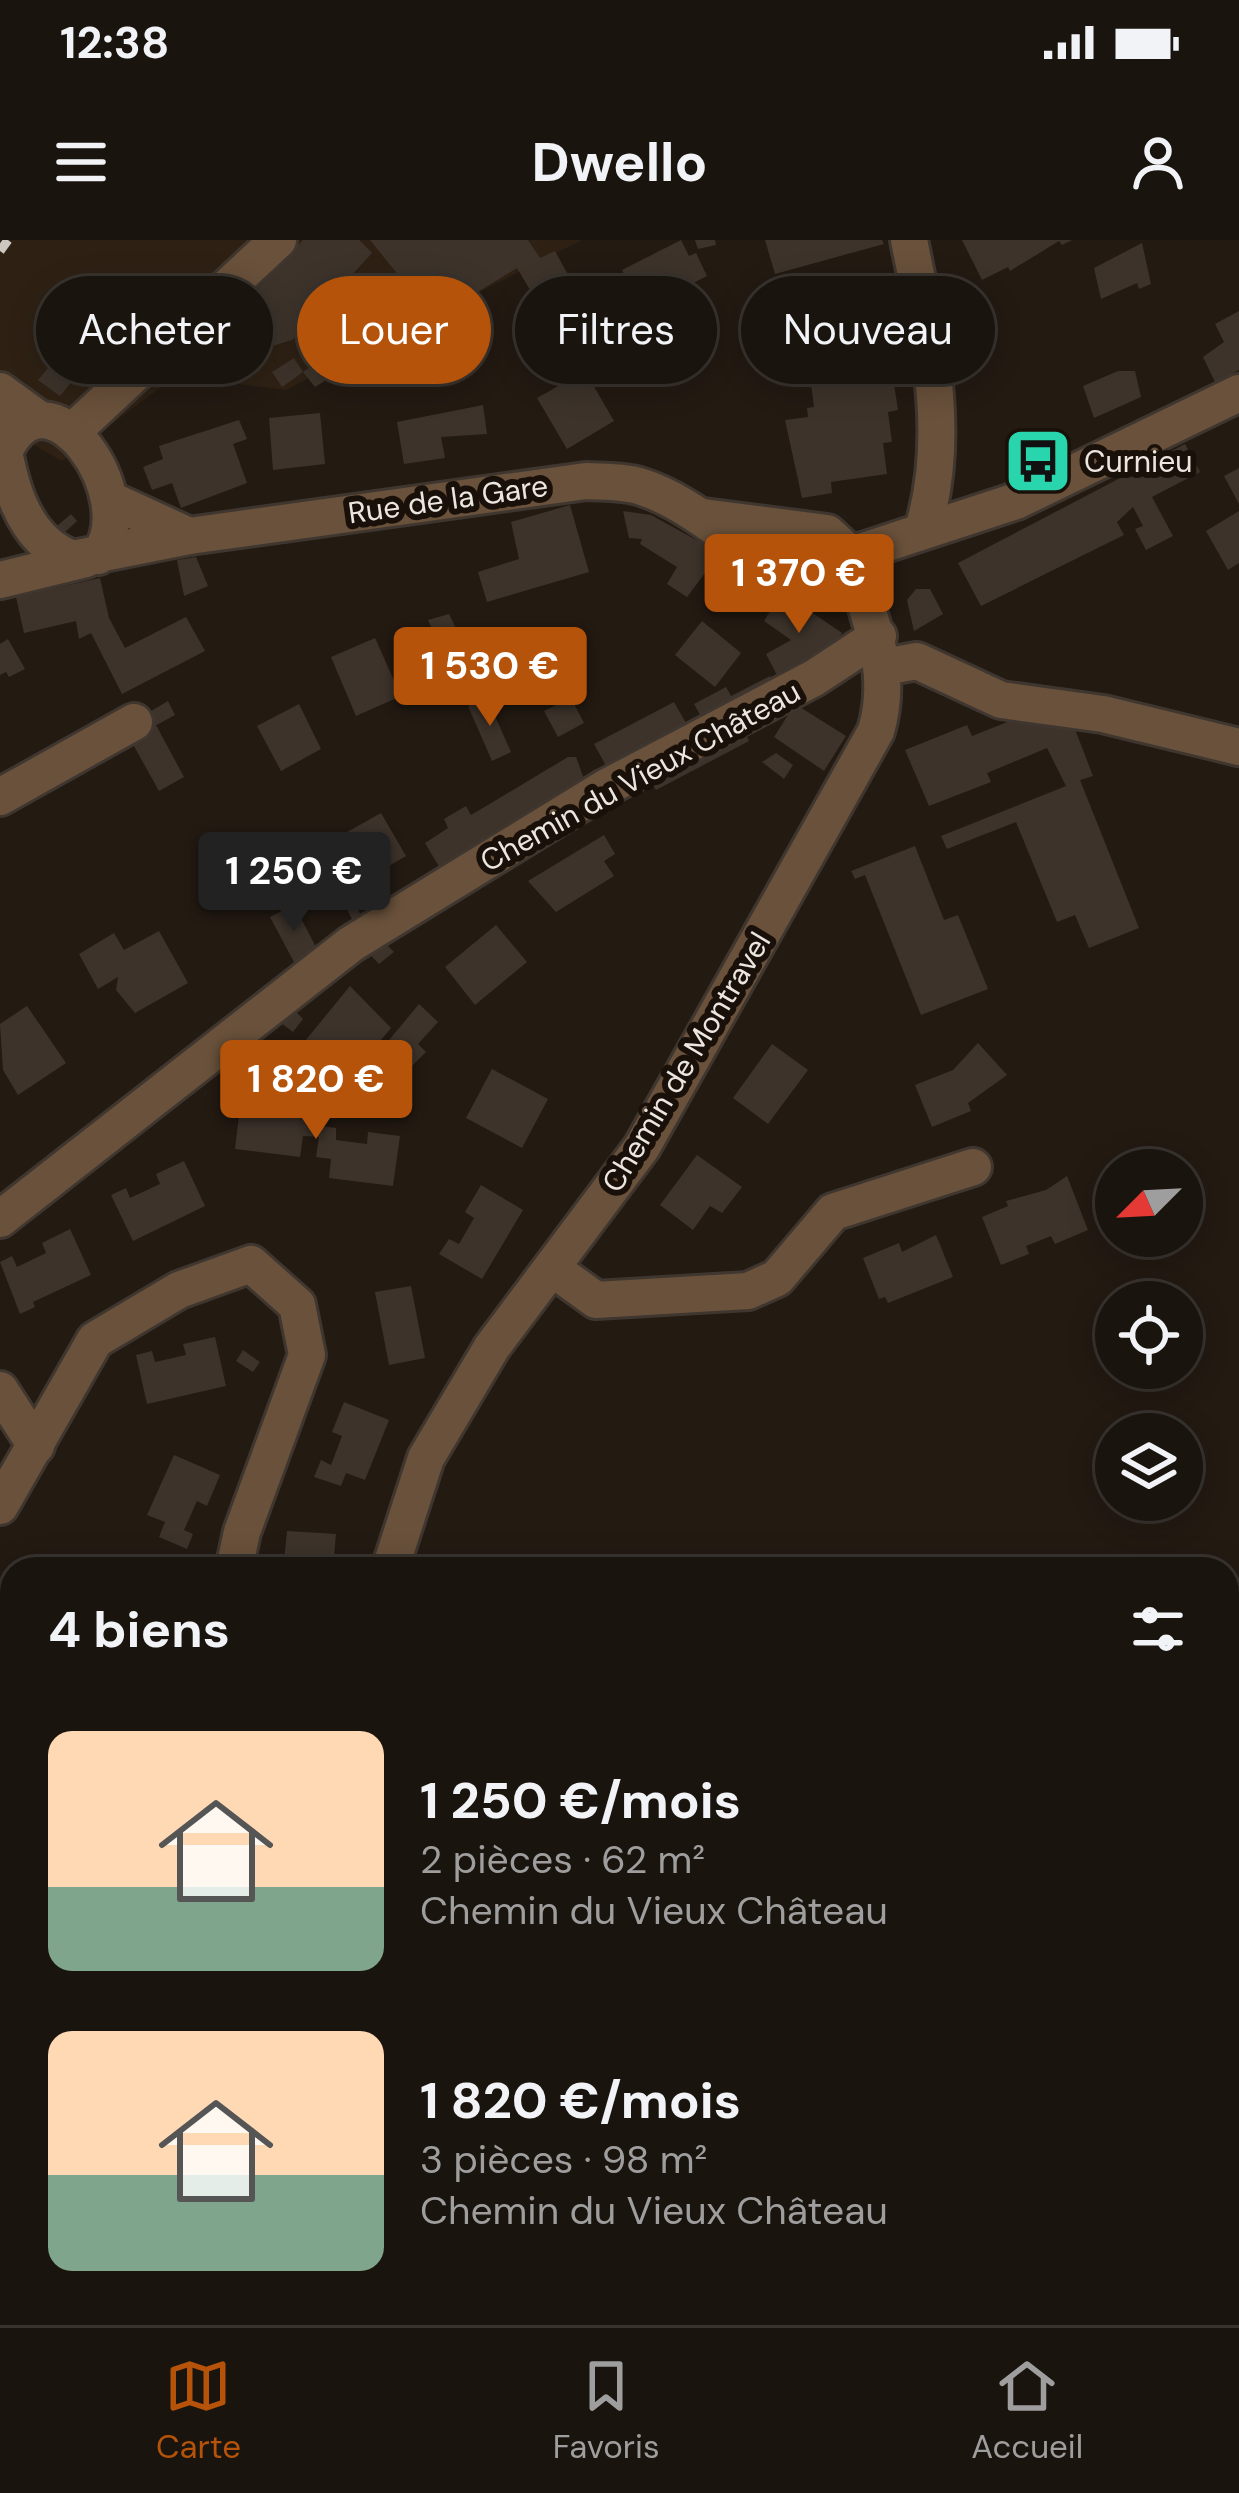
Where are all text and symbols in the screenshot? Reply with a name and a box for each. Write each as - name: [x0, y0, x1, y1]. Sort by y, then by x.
- text: 12:38: [60, 13, 169, 72]
- text: Dwello: [532, 127, 707, 198]
- icon: menu: [48, 129, 114, 195]
- icon: person: [1125, 129, 1191, 195]
- chip: Acheter: [36, 276, 273, 384]
- chip: Louer: [297, 276, 491, 384]
- chip: Filtres: [515, 276, 717, 384]
- chip: Nouveau: [741, 276, 995, 384]
- bus stop icon: Curnieu: [1003, 426, 1073, 496]
- place label: Curnieu: [1084, 442, 1192, 481]
- street label: Rue de la Gare: [346, 466, 550, 532]
- pin: 1 370 €: [688, 534, 910, 636]
- text: 1 370 €: [732, 547, 866, 598]
- pin: 1 530 €: [379, 627, 601, 729]
- text: 1 530 €: [421, 640, 559, 691]
- street label: Chemin du Vieux Château: [473, 672, 807, 880]
- pin: 1 250 €: [183, 832, 405, 934]
- text: 1 250 €: [225, 845, 363, 896]
- street label: Chemin de Montravel: [593, 925, 779, 1199]
- pin: 1 820 €: [205, 1040, 427, 1142]
- text: 1 820 €: [247, 1053, 385, 1104]
- north arrow: [1095, 1149, 1203, 1257]
- map controls: [1095, 1149, 1203, 1521]
- button: locate: [1095, 1281, 1203, 1389]
- button: layers: [1095, 1413, 1203, 1521]
- text: 4 biens: [48, 1596, 230, 1663]
- icon: filters: [1125, 1596, 1191, 1662]
- text: 1 250 €/mois: [420, 1767, 741, 1834]
- icon: home: [144, 1779, 288, 1923]
- text: 2 pièces · 62 m²: [420, 1834, 705, 1885]
- text: Chemin du Vieux Château: [420, 1885, 888, 1936]
- text: 1 820 €/mois: [420, 2067, 741, 2134]
- icon: home: [144, 2079, 288, 2223]
- text: 3 pièces · 98 m²: [420, 2134, 707, 2185]
- text: Chemin du Vieux Château: [420, 2185, 888, 2236]
- tab: Carte: [156, 2353, 241, 2468]
- tab: Favoris: [553, 2353, 660, 2468]
- tab: Accueil: [971, 2353, 1083, 2468]

